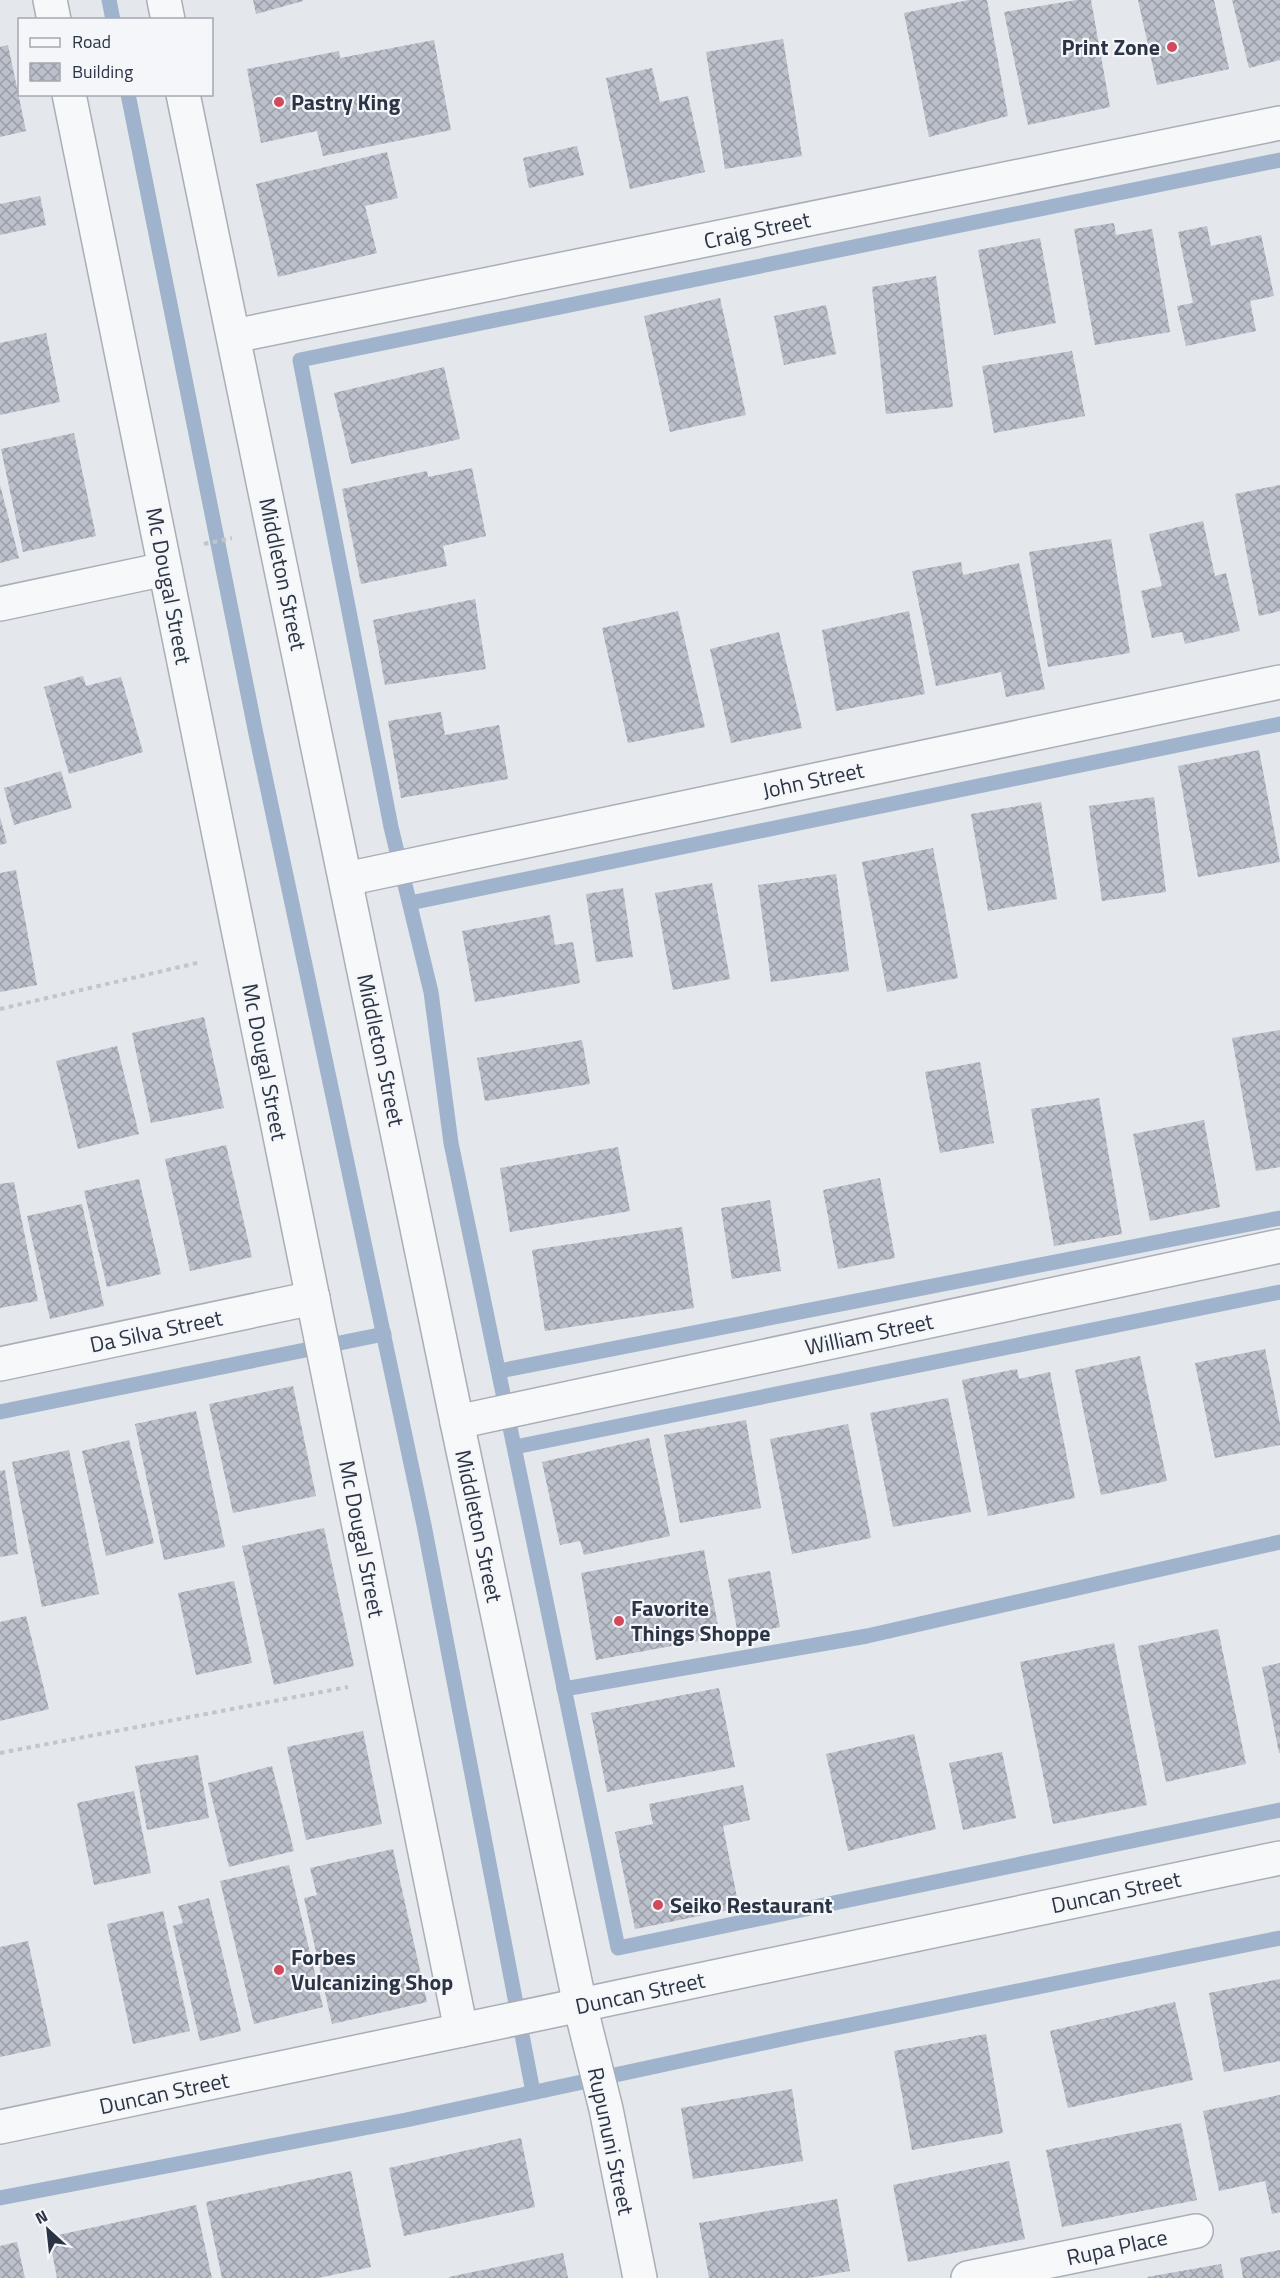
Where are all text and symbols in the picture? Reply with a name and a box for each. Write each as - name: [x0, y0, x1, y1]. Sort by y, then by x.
- legend: [18, 18, 213, 96]
- text: Road: [72, 28, 111, 55]
- place label: Print Zone: [1062, 30, 1160, 64]
- marker: Print Zone: [1165, 40, 1179, 54]
- text: Building: [72, 58, 133, 85]
- place label: Pastry King: [291, 85, 400, 119]
- marker: Pastry King: [272, 95, 286, 109]
- street label: Craig Street: [701, 202, 814, 258]
- street label: Middleton Street: [250, 494, 316, 654]
- street label: Mc Dougal Street: [137, 505, 201, 668]
- street label: John Street: [759, 753, 867, 807]
- street label: Middleton Street: [348, 970, 414, 1130]
- street label: Mc Dougal Street: [233, 981, 297, 1144]
- street label: Da Silva Street: [87, 1300, 226, 1362]
- street label: William Street: [802, 1304, 937, 1364]
- street label: Middleton Street: [446, 1446, 512, 1606]
- street label: Mc Dougal Street: [330, 1458, 394, 1621]
- place label: Favorite Things Shoppe: [631, 1591, 771, 1650]
- marker: Favorite Things Shoppe: [612, 1614, 626, 1628]
- street label: Duncan Street: [1048, 1862, 1184, 1922]
- place label: Seiko Restaurant: [670, 1888, 833, 1922]
- marker: Seiko Restaurant: [651, 1898, 665, 1912]
- place label: Forbes Vulcanizing Shop: [291, 1940, 453, 1999]
- marker: Forbes Vulcanizing Shop: [272, 1963, 286, 1977]
- street label: Duncan Street: [572, 1963, 708, 2023]
- street label: Duncan Street: [96, 2063, 232, 2123]
- street label: Rupununi Street: [579, 2064, 643, 2218]
- north arrow: [18, 2200, 78, 2260]
- text: N: [31, 2203, 52, 2230]
- street label: Rupa Place: [1063, 2220, 1171, 2274]

